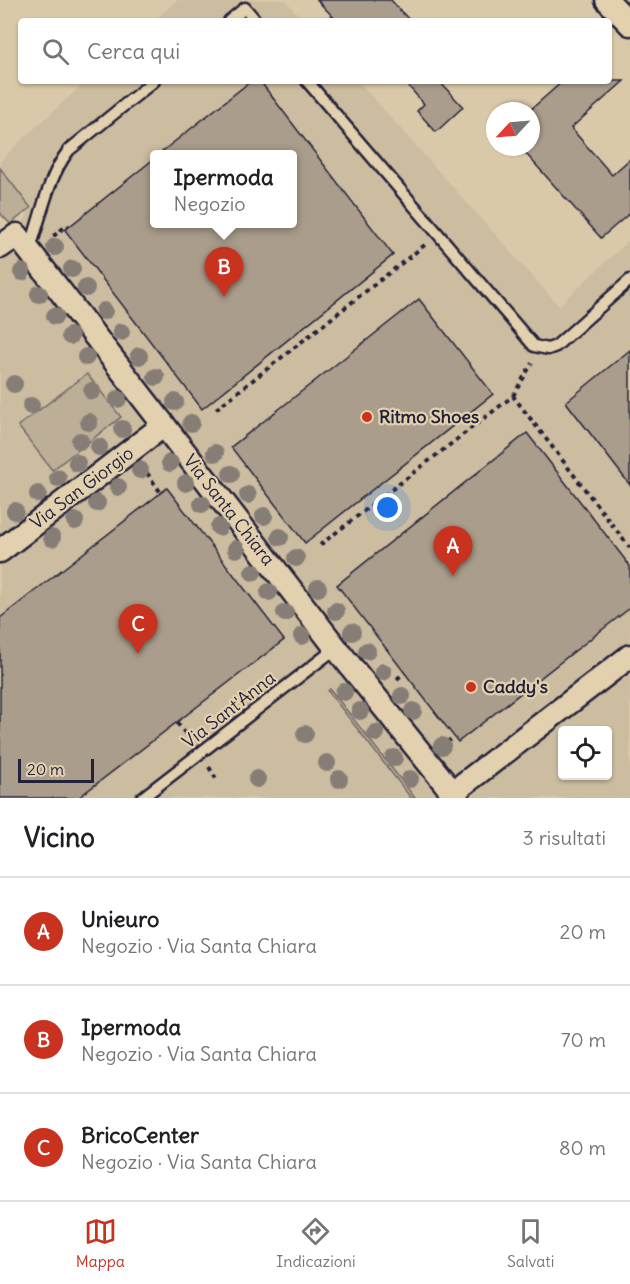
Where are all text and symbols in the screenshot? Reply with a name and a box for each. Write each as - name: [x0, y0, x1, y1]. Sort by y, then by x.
- search box: [18, 18, 612, 84]
- icon: search: [39, 35, 72, 68]
- text: Cerca qui: [87, 37, 180, 65]
- north arrow: [486, 102, 540, 156]
- popup: [150, 150, 297, 228]
- text: Ipermoda: [174, 163, 273, 191]
- text: Negozio: [174, 191, 245, 216]
- pin: B: [204, 248, 244, 297]
- place label: Ritmo Shoes: [379, 405, 479, 428]
- marker: Ritmo Shoes: [360, 410, 374, 424]
- street label: Via San Giorgio: [26, 441, 138, 534]
- street label: Via Santa Chiara: [179, 449, 280, 570]
- your location: [373, 493, 402, 522]
- pin: A: [434, 526, 472, 576]
- pin: C: [118, 604, 158, 654]
- street label: Via Sant'Anna: [178, 666, 280, 753]
- place label: Caddy's: [483, 675, 548, 698]
- marker: Caddy's: [464, 680, 478, 694]
- map controls: [558, 726, 612, 780]
- button: locate: [558, 726, 612, 780]
- scale bar: [18, 756, 94, 784]
- text: 20 m: [27, 759, 64, 779]
- text: Vicino: [24, 821, 95, 854]
- text: 3 risultati: [523, 825, 606, 850]
- text: Unieuro: [81, 905, 159, 933]
- text: A: [37, 919, 50, 944]
- text: 20 m: [560, 919, 606, 944]
- text: Negozio · Via Santa Chiara: [81, 933, 317, 958]
- text: Ipermoda: [81, 1013, 181, 1041]
- text: B: [37, 1027, 50, 1052]
- text: 70 m: [561, 1027, 606, 1052]
- text: Negozio · Via Santa Chiara: [81, 1041, 317, 1066]
- text: BricoCenter: [81, 1121, 199, 1149]
- text: C: [37, 1135, 50, 1160]
- text: 80 m: [559, 1135, 606, 1160]
- text: Negozio · Via Santa Chiara: [81, 1149, 317, 1174]
- tab: Mappa: [76, 1215, 125, 1271]
- tab: Indicazioni: [276, 1215, 356, 1271]
- tab: Salvati: [507, 1215, 554, 1271]

